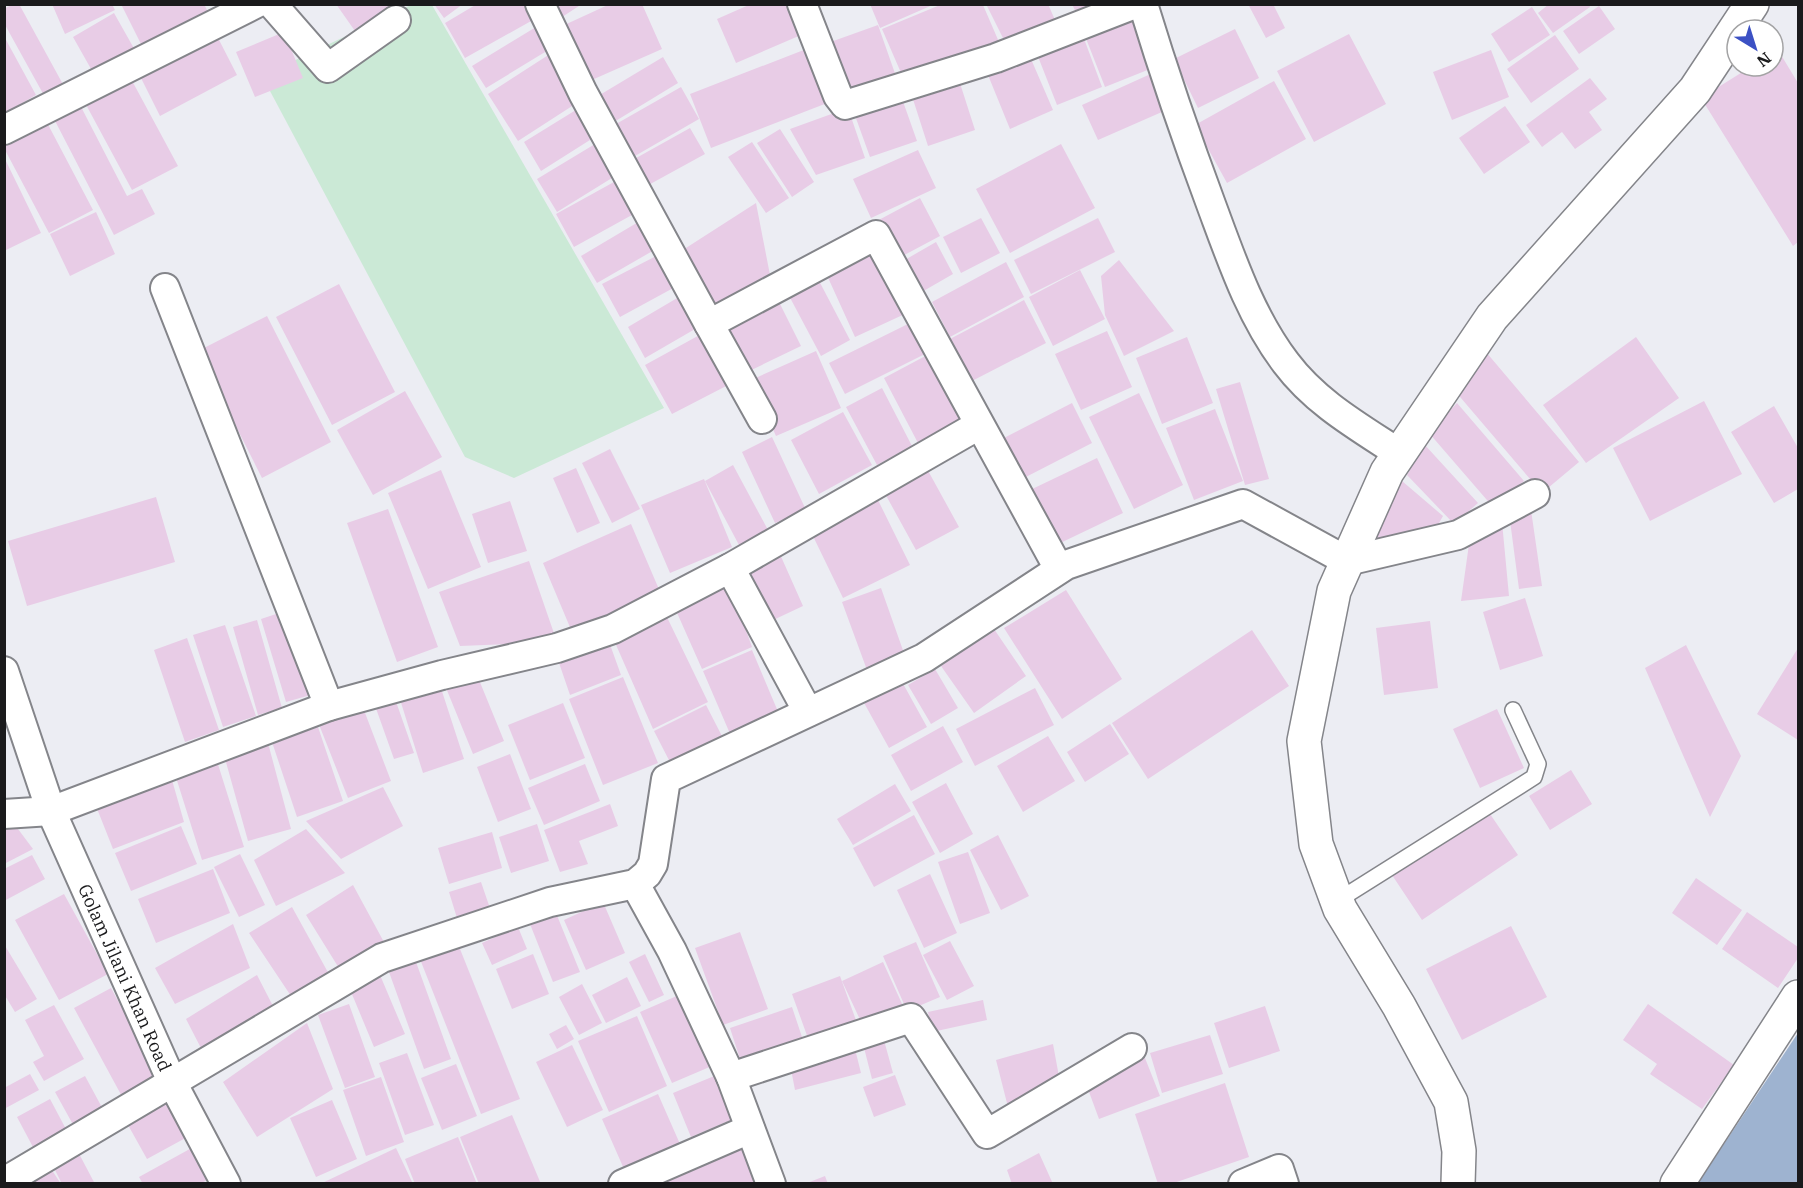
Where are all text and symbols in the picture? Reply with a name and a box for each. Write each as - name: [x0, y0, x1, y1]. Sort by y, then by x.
- north arrow: [1725, 18, 1785, 78]
- text: N: [1753, 48, 1775, 72]
- street label: Golam Jilani Khan Road: [74, 880, 177, 1075]

